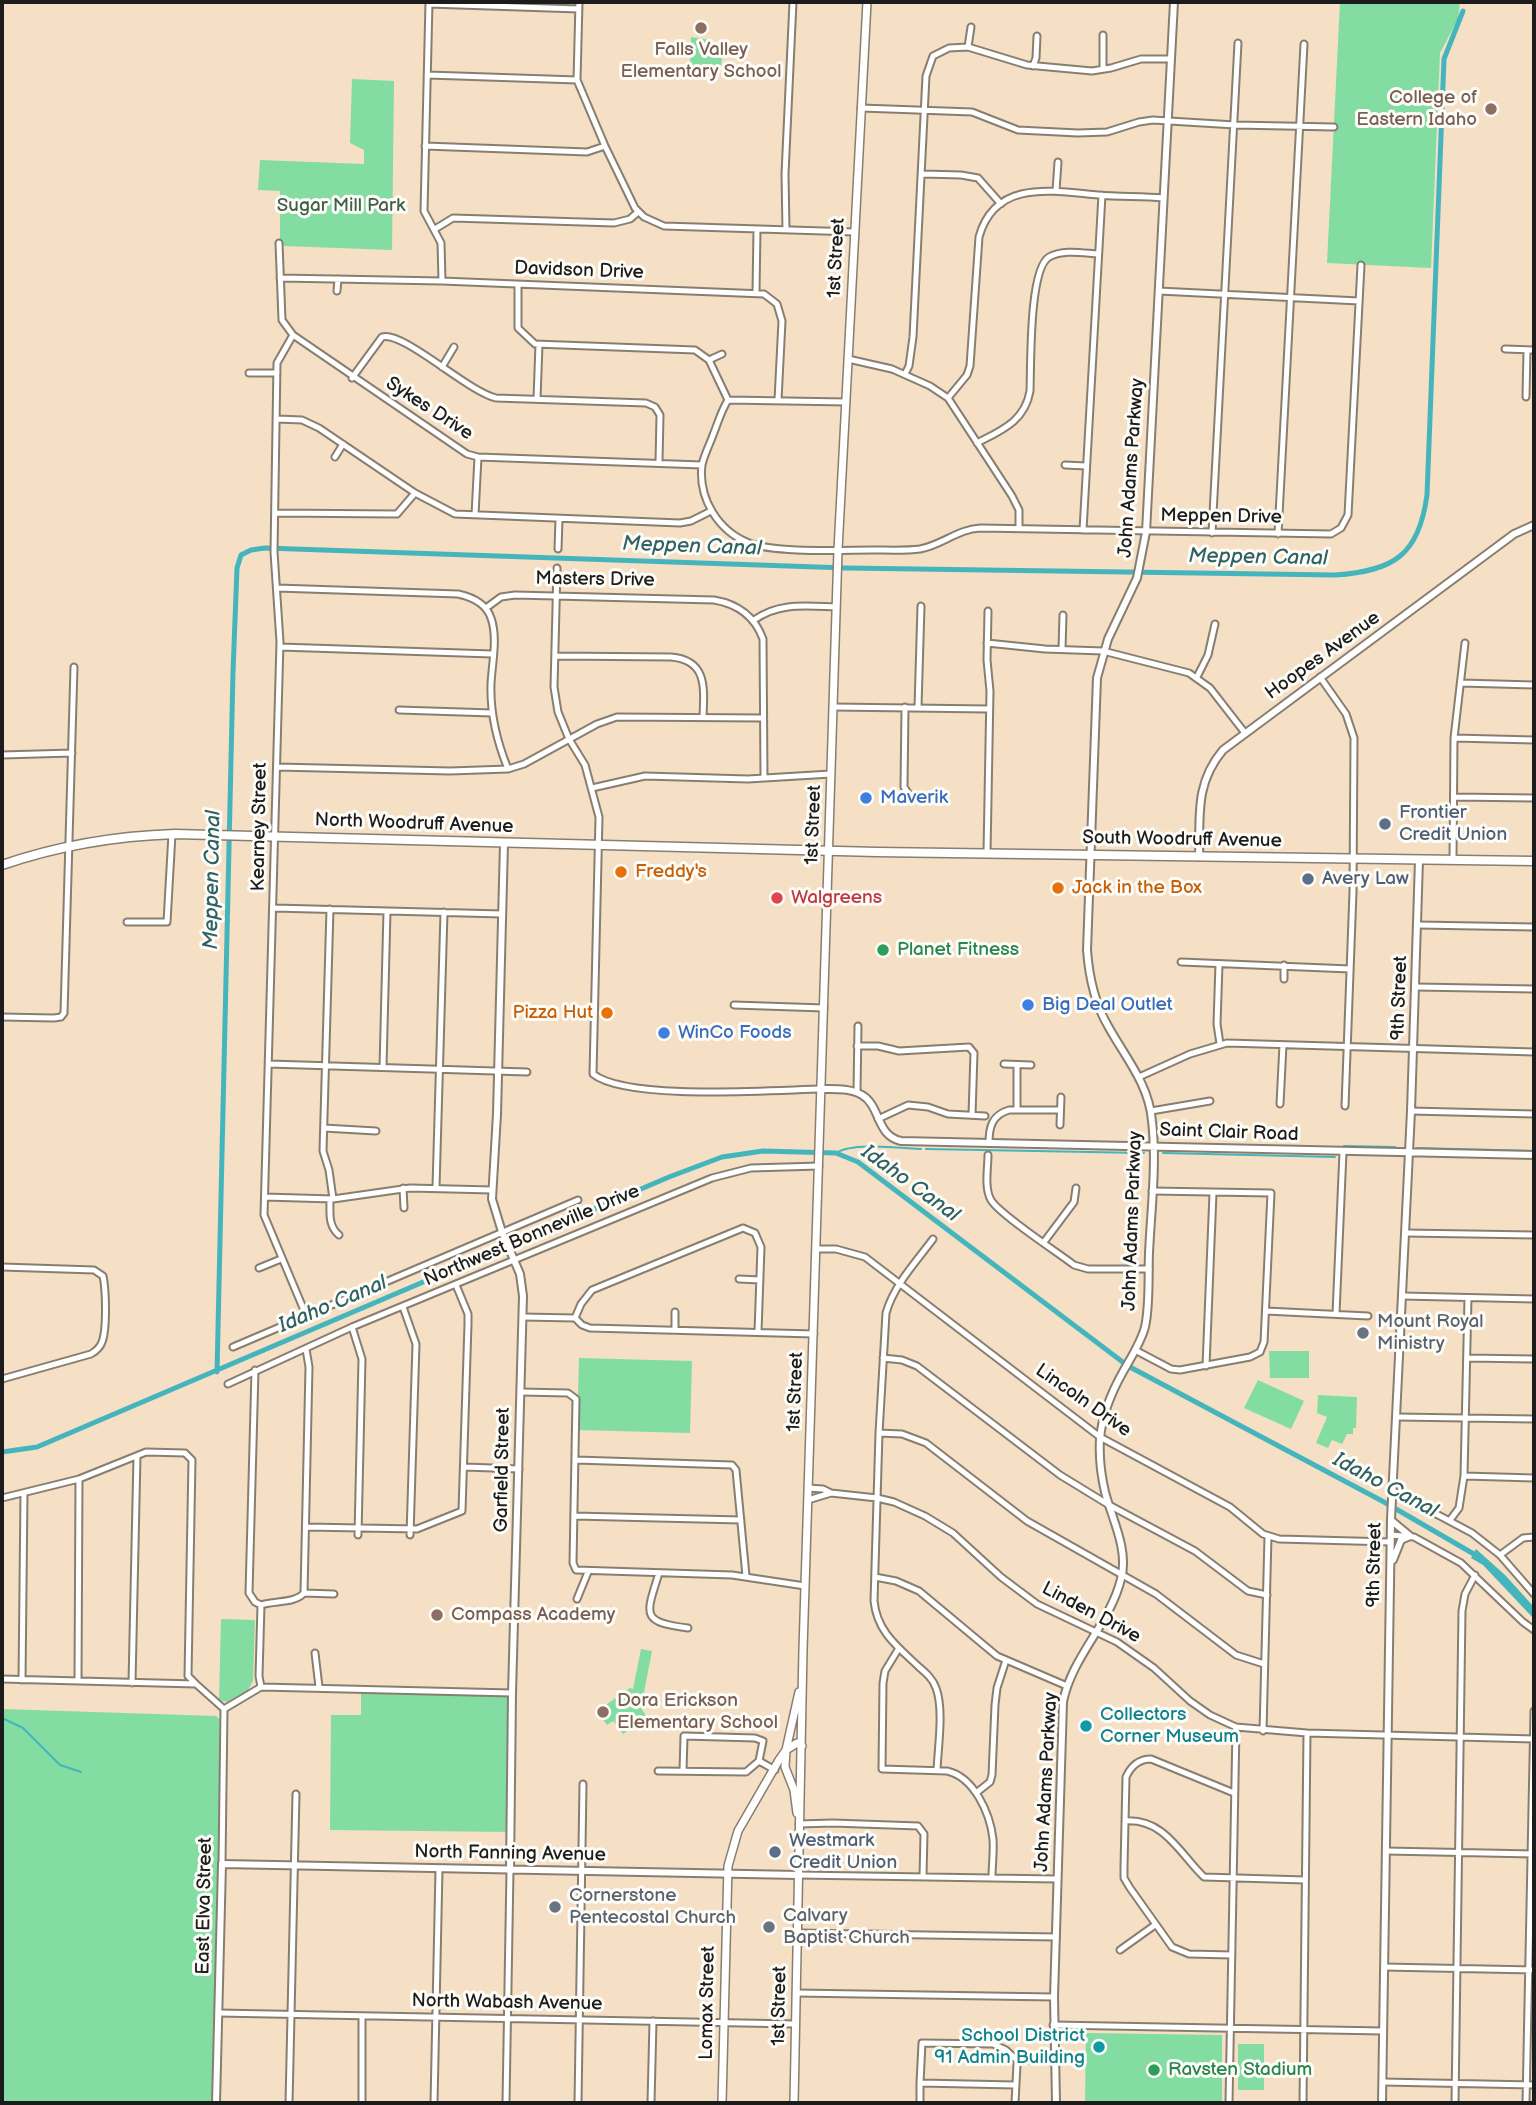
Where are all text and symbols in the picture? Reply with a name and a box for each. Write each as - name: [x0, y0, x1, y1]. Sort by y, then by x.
- marker: Falls Valley Elementary School: [693, 20, 709, 36]
- place label: Falls Valley Elementary School: [620, 39, 782, 83]
- place label: College of Eastern Idaho: [1356, 87, 1477, 131]
- marker: College of Eastern Idaho: [1483, 101, 1499, 117]
- park label: Sugar Mill Park: [277, 195, 405, 217]
- street label: 1st Street: [824, 218, 850, 298]
- street label: Davidson Drive: [514, 257, 644, 285]
- street label: Sykes Drive: [381, 372, 477, 446]
- street label: John Adams Parkway: [1114, 377, 1150, 559]
- street label: Meppen Drive: [1160, 505, 1282, 529]
- water label: Meppen Canal: [622, 532, 762, 562]
- water label: Meppen Canal: [1188, 544, 1328, 572]
- street label: Masters Drive: [535, 568, 655, 592]
- street label: Hoopes Avenue: [1261, 607, 1385, 705]
- street label: Kearney Street: [247, 763, 273, 891]
- street label: 1st Street: [801, 785, 827, 865]
- place label: Maverik: [880, 787, 948, 809]
- marker: Maverik: [858, 790, 874, 806]
- place label: Frontier Credit Union: [1399, 802, 1507, 846]
- street label: North Woodruff Avenue: [314, 809, 514, 839]
- water label: Meppen Canal: [199, 810, 227, 950]
- marker: Frontier Credit Union: [1377, 816, 1393, 832]
- street label: South Woodruff Avenue: [1082, 827, 1282, 853]
- place label: Freddy's: [635, 861, 707, 883]
- marker: Freddy's: [613, 864, 629, 880]
- place label: Avery Law: [1322, 868, 1409, 890]
- marker: Avery Law: [1300, 871, 1316, 887]
- place label: Jack in the Box: [1072, 877, 1202, 899]
- marker: Jack in the Box: [1050, 880, 1066, 896]
- place label: Walgreens: [791, 887, 882, 909]
- marker: Walgreens: [769, 890, 785, 906]
- place label: Planet Fitness: [897, 939, 1019, 961]
- marker: Planet Fitness: [875, 942, 891, 958]
- street label: 9th Street: [1387, 955, 1413, 1041]
- place label: Big Deal Outlet: [1042, 994, 1173, 1016]
- marker: Big Deal Outlet: [1020, 997, 1036, 1013]
- place label: Pizza Hut: [512, 1002, 593, 1024]
- marker: Pizza Hut: [599, 1005, 615, 1021]
- place label: WinCo Foods: [678, 1022, 792, 1044]
- marker: WinCo Foods: [656, 1025, 672, 1041]
- street label: Saint Clair Road: [1159, 1119, 1299, 1147]
- street label: John Adams Parkway: [1118, 1131, 1148, 1311]
- water label: Idaho Canal: [856, 1140, 964, 1228]
- street label: Northwest Bonneville Drive: [421, 1180, 643, 1292]
- water label: Idaho Canal: [275, 1271, 391, 1339]
- place label: Mount Royal Ministry: [1377, 1311, 1483, 1355]
- marker: Mount Royal Ministry: [1355, 1325, 1371, 1341]
- street label: 1st Street: [783, 1352, 809, 1432]
- street label: Lincoln Drive: [1031, 1360, 1135, 1442]
- street label: Garfield Street: [491, 1407, 515, 1533]
- water label: Idaho Canal: [1328, 1448, 1442, 1524]
- street label: 9th Street: [1363, 1522, 1387, 1608]
- street label: Linden Drive: [1038, 1577, 1144, 1649]
- place label: Compass Academy: [451, 1604, 615, 1626]
- marker: Compass Academy: [429, 1607, 445, 1623]
- place label: Dora Erickson Elementary School: [617, 1690, 778, 1734]
- street label: John Adams Parkway: [1031, 1692, 1063, 1872]
- marker: Dora Erickson Elementary School: [595, 1704, 611, 1720]
- place label: Collectors Corner Museum: [1100, 1704, 1239, 1748]
- marker: Collectors Corner Museum: [1078, 1718, 1094, 1734]
- place label: Westmark Credit Union: [789, 1830, 897, 1874]
- street label: East Elva Street: [192, 1837, 218, 1975]
- street label: North Fanning Avenue: [414, 1841, 606, 1867]
- marker: Westmark Credit Union: [767, 1844, 783, 1860]
- place label: Cornerstone Pentecostal Church: [569, 1885, 736, 1929]
- marker: Cornerstone Pentecostal Church: [547, 1899, 563, 1915]
- place label: Calvary Baptist Church: [783, 1905, 910, 1949]
- marker: Calvary Baptist Church: [761, 1919, 777, 1935]
- street label: Lomax Street: [696, 1946, 720, 2060]
- street label: 1st Street: [768, 1966, 792, 2046]
- street label: North Wabash Avenue: [411, 1990, 603, 2016]
- place label: School District 91 Admin Building: [934, 2025, 1085, 2069]
- marker: School District 91 Admin Building: [1091, 2039, 1107, 2055]
- place label: Ravsten Stadium: [1168, 2059, 1312, 2081]
- marker: Ravsten Stadium: [1146, 2062, 1162, 2078]

